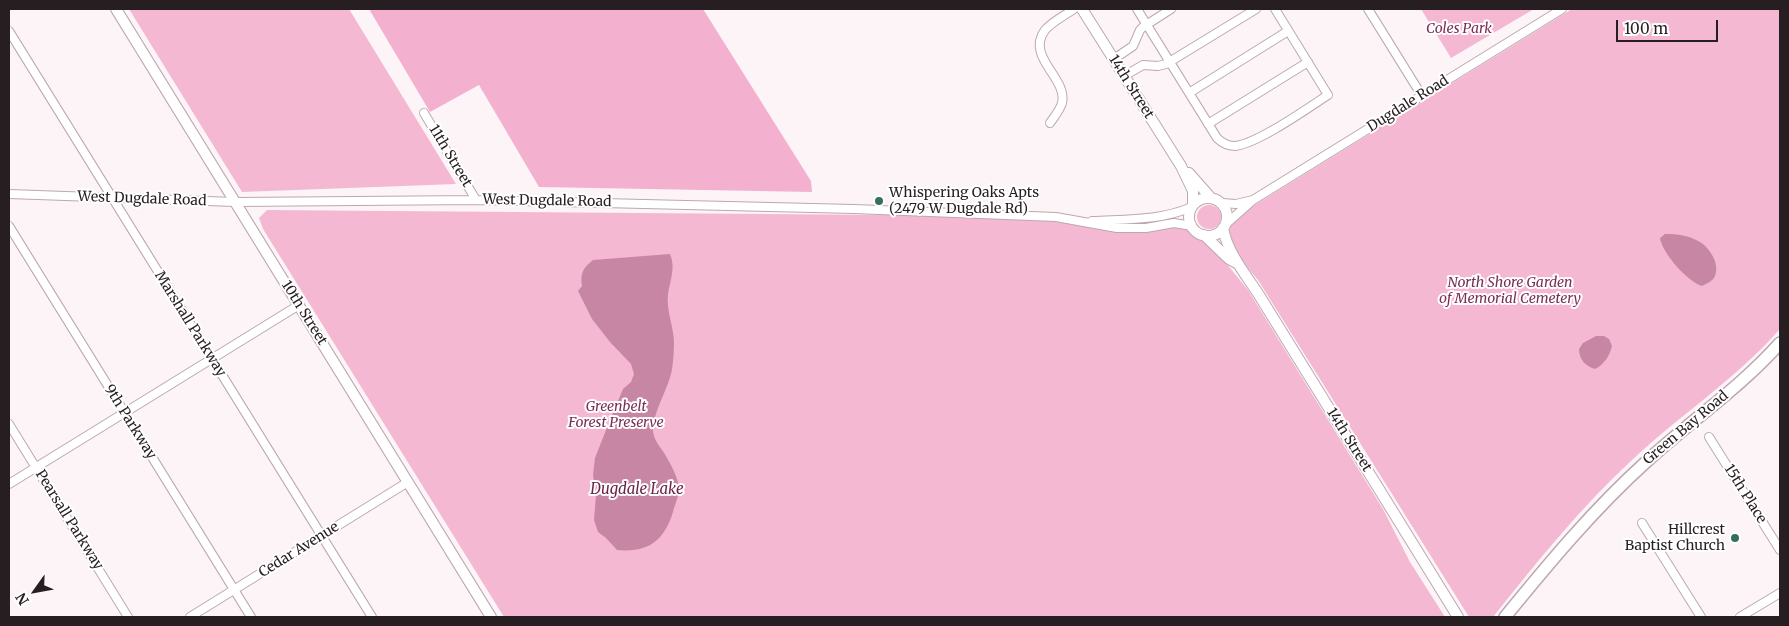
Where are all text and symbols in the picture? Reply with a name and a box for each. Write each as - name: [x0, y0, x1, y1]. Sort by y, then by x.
- scale bar: [1619, 10, 1722, 42]
- text: 100 m: [1624, 19, 1668, 38]
- park label: Coles Park: [1426, 21, 1492, 37]
- street label: 14th Street: [1105, 52, 1157, 122]
- street label: Dugdale Road: [1364, 72, 1452, 136]
- street label: 11th Street: [425, 122, 475, 190]
- place label: Whispering Oaks Apts (2479 W Dugdale Rd): [889, 185, 1039, 218]
- street label: West Dugdale Road: [77, 188, 207, 210]
- street label: West Dugdale Road: [482, 191, 612, 211]
- marker: Whispering Oaks Apts (2479 W Dugdale Rd): [873, 195, 885, 207]
- street label: Marshall Parkway: [151, 268, 229, 380]
- park label: North Shore Garden of Memorial Cemetery: [1439, 275, 1581, 308]
- street label: 10th Street: [278, 278, 330, 348]
- street label: 9th Parkway: [100, 382, 160, 462]
- street label: Green Bay Road: [1640, 388, 1732, 468]
- park label: Greenbelt Forest Preserve: [568, 399, 664, 432]
- street label: 14th Street: [1323, 405, 1375, 475]
- street label: 15th Place: [1720, 461, 1770, 527]
- street label: Pearsall Parkway: [31, 467, 107, 573]
- water label: Dugdale Lake: [590, 481, 684, 499]
- street label: Cedar Avenue: [256, 519, 342, 581]
- place label: Hillcrest Baptist Church: [1625, 522, 1725, 554]
- marker: Hillcrest Baptist Church: [1729, 532, 1741, 544]
- north arrow: [10, 566, 60, 616]
- text: N: [12, 589, 33, 608]

